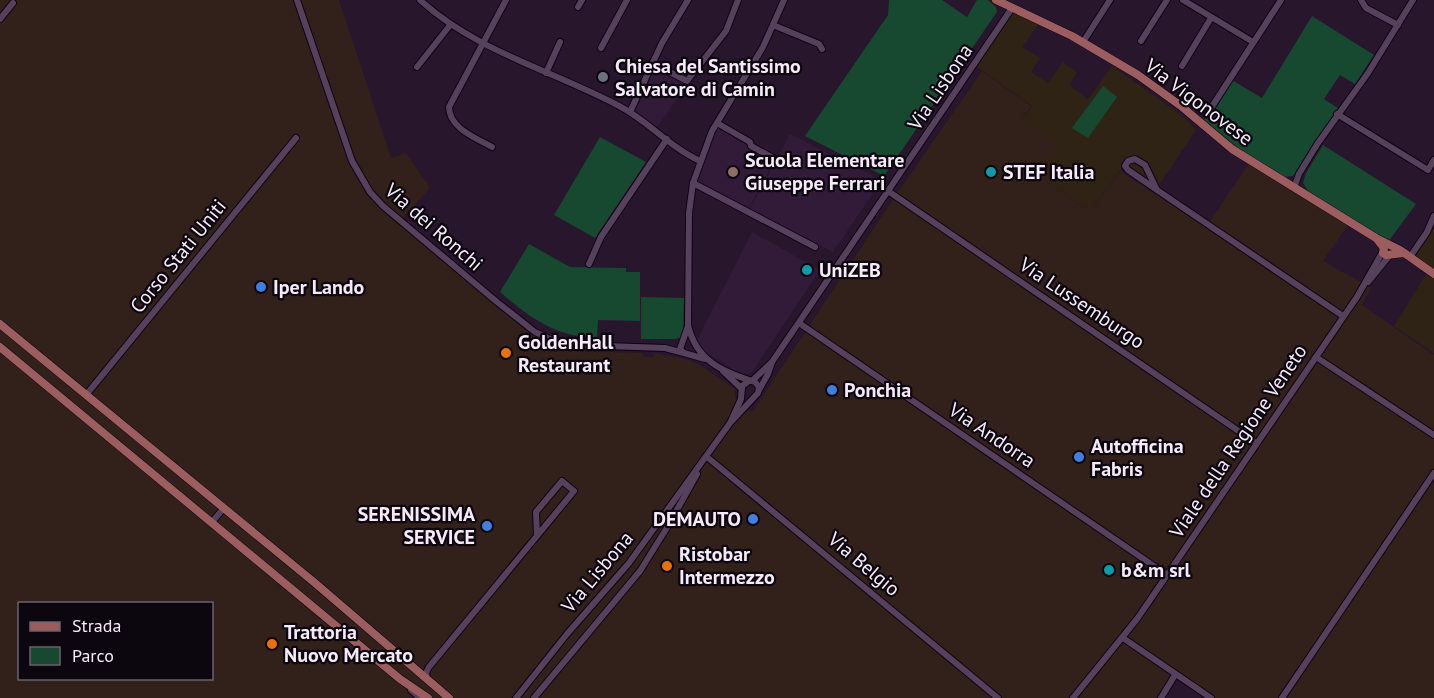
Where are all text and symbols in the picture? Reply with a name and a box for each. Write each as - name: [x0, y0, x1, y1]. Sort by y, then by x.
- street label: Via Lisbona: [901, 39, 978, 136]
- street label: Via Vigonovese: [1139, 52, 1258, 151]
- place label: Chiesa del Santissimo Salvatore di Camin: [615, 53, 801, 102]
- marker: Chiesa del Santissimo Salvatore di Camin: [596, 70, 610, 84]
- place label: Scuola Elementare Giuseppe Ferrari: [745, 147, 904, 196]
- place label: STEF Italia: [1003, 159, 1094, 185]
- marker: Scuola Elementare Giuseppe Ferrari: [726, 165, 740, 179]
- marker: STEF Italia: [984, 165, 998, 179]
- street label: Via dei Ronchi: [379, 177, 488, 277]
- street label: Corso Stati Uniti: [124, 194, 232, 318]
- street label: Via Lussemburgo: [1013, 251, 1150, 355]
- place label: UniZEB: [819, 257, 881, 283]
- marker: UniZEB: [800, 263, 814, 277]
- place label: Iper Lando: [273, 274, 365, 300]
- marker: Iper Lando: [254, 280, 268, 294]
- place label: GoldenHall Restaurant: [518, 329, 613, 378]
- street label: Viale della Regione Veneto: [1163, 339, 1313, 544]
- marker: GoldenHall Restaurant: [499, 346, 513, 360]
- place label: Ponchia: [844, 377, 911, 403]
- marker: Ponchia: [825, 383, 839, 397]
- street label: Via Andorra: [943, 396, 1040, 473]
- place label: Autofficina Fabris: [1091, 433, 1184, 482]
- marker: Autofficina Fabris: [1072, 450, 1086, 464]
- place label: SERENISSIMA SERVICE: [358, 501, 476, 550]
- place label: DEMAUTO: [653, 506, 741, 532]
- marker: DEMAUTO: [746, 512, 760, 526]
- marker: SERENISSIMA SERVICE: [480, 519, 494, 533]
- street label: Via Lisbona: [555, 526, 639, 619]
- street label: Via Belgio: [822, 526, 905, 602]
- place label: Ristobar Intermezzo: [679, 541, 775, 590]
- place label: b&m srl: [1121, 557, 1191, 583]
- marker: Ristobar Intermezzo: [660, 559, 674, 573]
- marker: b&m srl: [1102, 563, 1116, 577]
- legend: [18, 602, 213, 680]
- text: Strada: [72, 614, 121, 637]
- place label: Trattoria Nuovo Mercato: [284, 619, 413, 668]
- marker: Trattoria Nuovo Mercato: [265, 637, 279, 651]
- text: Parco: [72, 644, 114, 667]

